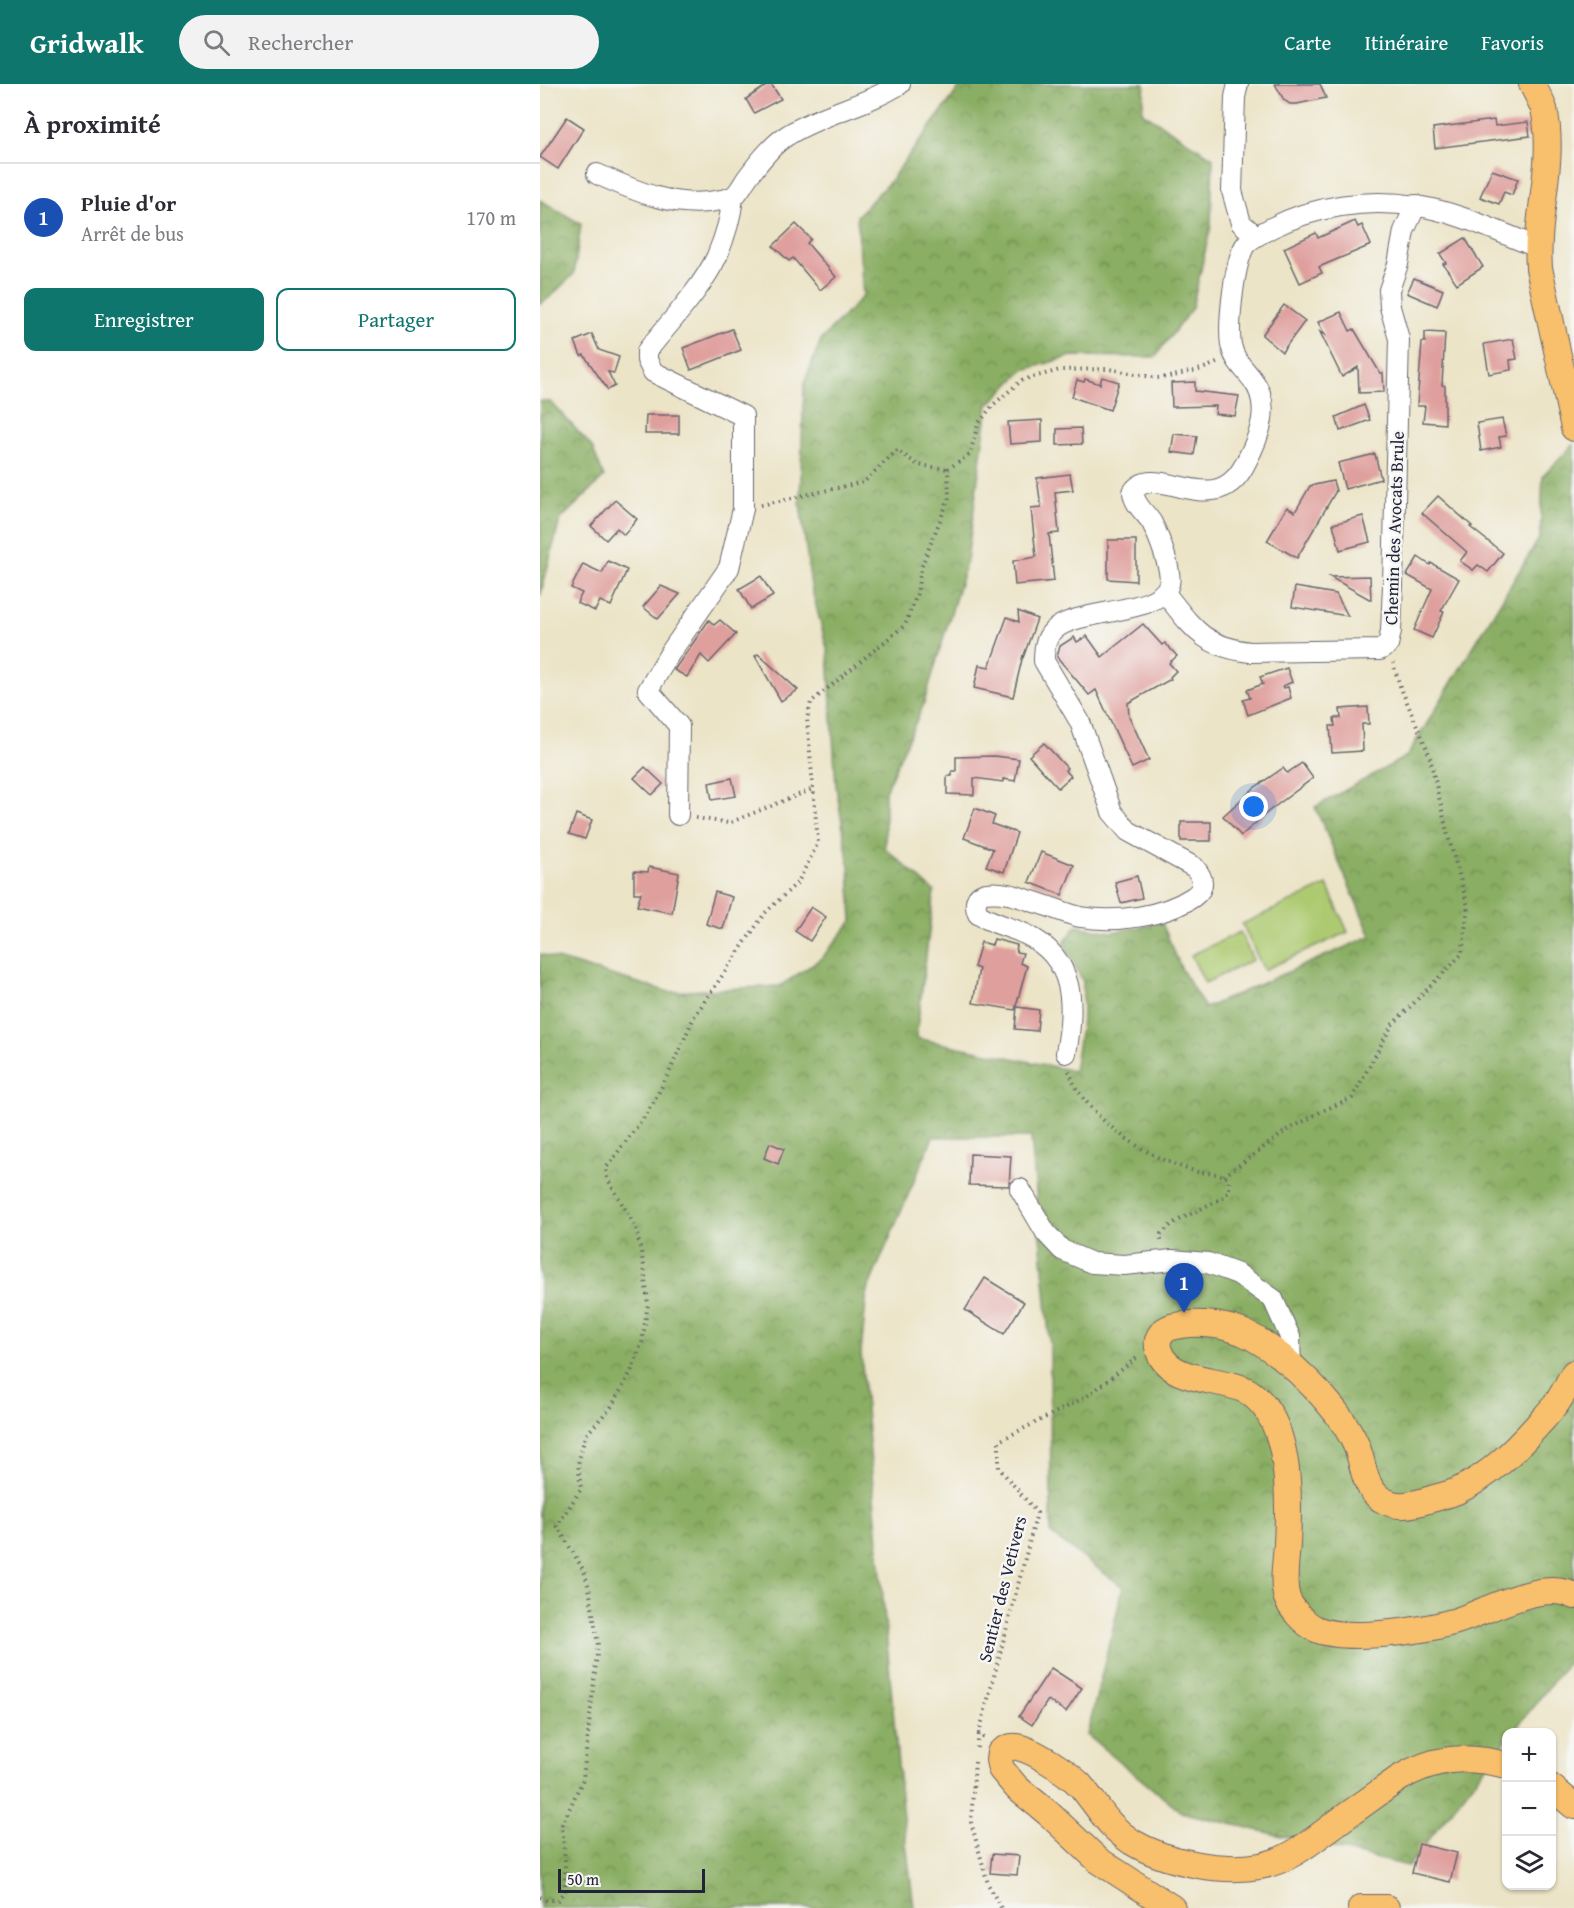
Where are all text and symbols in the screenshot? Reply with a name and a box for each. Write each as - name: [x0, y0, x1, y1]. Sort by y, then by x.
- search box: [179, 15, 599, 69]
- text: Gridwalk: [30, 22, 143, 63]
- icon: search: [200, 26, 233, 59]
- text: Rechercher: [248, 26, 353, 58]
- text: Carte: [1284, 27, 1331, 58]
- text: Itinéraire: [1364, 27, 1448, 58]
- text: Favoris: [1481, 27, 1544, 58]
- text: À proximité: [24, 104, 161, 143]
- text: Pluie d'or: [81, 187, 176, 219]
- text: 1: [38, 203, 49, 232]
- text: 170 m: [466, 203, 516, 232]
- text: Arrêt de bus: [81, 219, 184, 248]
- button: Enregistrer: [24, 288, 264, 351]
- button: Partager: [276, 288, 516, 351]
- street label: Chemin des Avocats Brule: [1377, 431, 1411, 625]
- your location: [1239, 792, 1268, 821]
- pin: 1: [1164, 1264, 1204, 1313]
- street label: Sentier des Vetivers: [971, 1513, 1033, 1665]
- map controls: [1502, 1728, 1556, 1890]
- button: +: [1502, 1728, 1556, 1782]
- button: −: [1502, 1782, 1556, 1836]
- button: layers: [1502, 1836, 1556, 1890]
- scale bar: [558, 1866, 705, 1894]
- text: 50 m: [567, 1867, 599, 1891]

